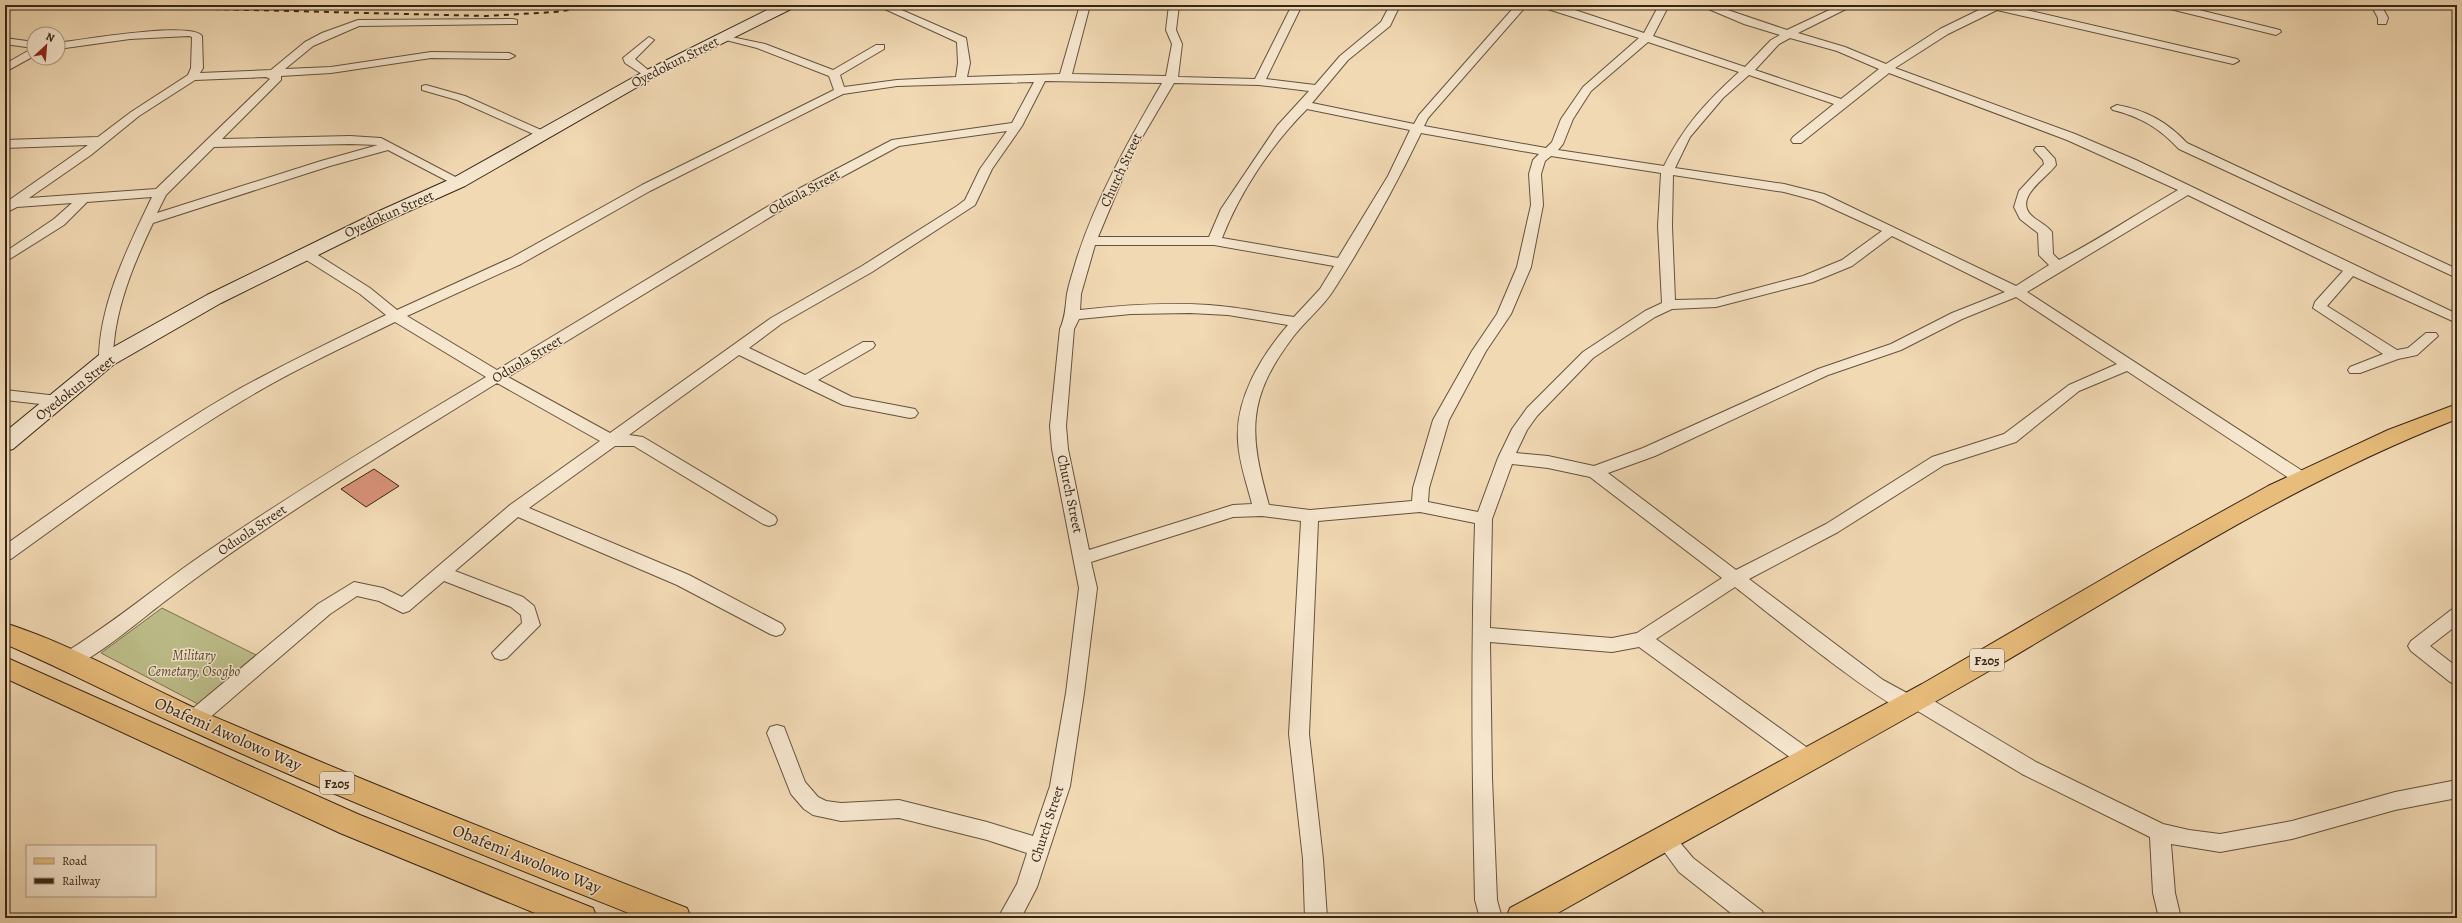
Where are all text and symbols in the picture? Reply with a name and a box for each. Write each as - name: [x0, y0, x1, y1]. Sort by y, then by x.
- north arrow: [26, 26, 66, 66]
- text: N: [43, 29, 57, 46]
- street label: Oyedokun Street: [628, 32, 722, 92]
- street label: Church Street: [1096, 130, 1147, 210]
- street label: Oduola Street: [765, 164, 843, 219]
- street label: Oyedokun Street: [341, 186, 437, 242]
- street label: Oduola Street: [488, 330, 566, 387]
- street label: Oyedokun Street: [31, 351, 119, 425]
- street label: Church Street: [1052, 453, 1088, 535]
- street label: Oduola Street: [214, 500, 290, 560]
- park label: Military Cemetary, Osogbo: [148, 646, 241, 681]
- road number: F205: [1970, 649, 2004, 671]
- street label: Obafemi Awolowo Way: [151, 691, 306, 777]
- road number: F205: [320, 772, 354, 794]
- street label: Church Street: [1026, 783, 1068, 865]
- street label: Obafemi Awolowo Way: [449, 819, 605, 900]
- legend: [26, 845, 156, 897]
- text: Road: [62, 853, 88, 869]
- text: Railway: [62, 873, 101, 889]

